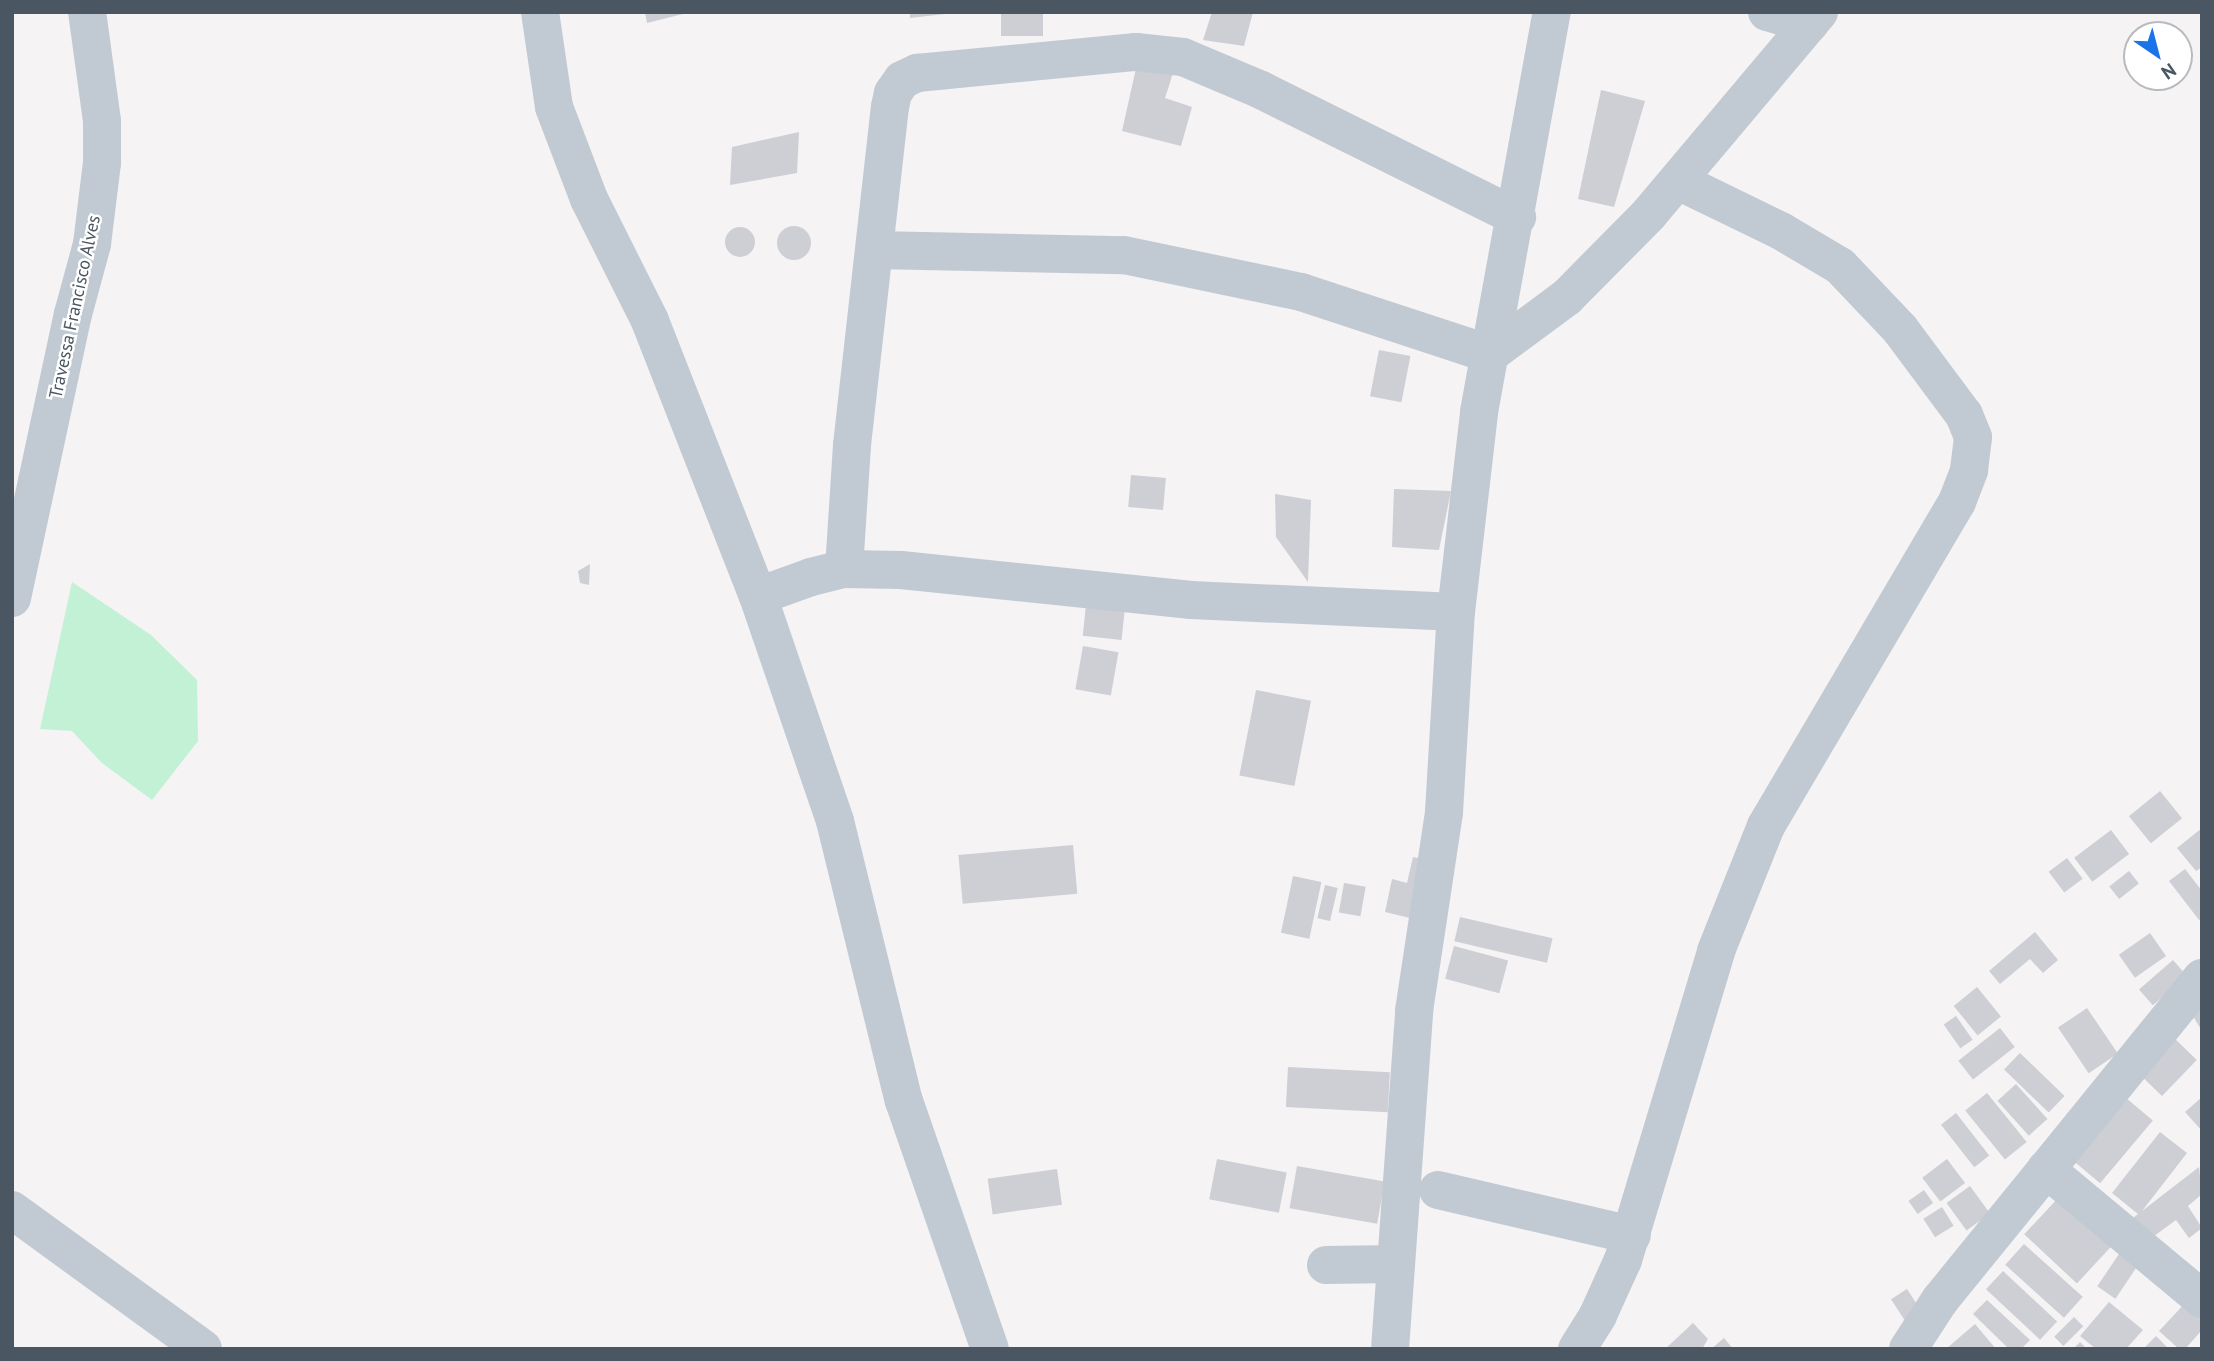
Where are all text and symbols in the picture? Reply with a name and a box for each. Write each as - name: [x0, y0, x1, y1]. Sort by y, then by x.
- north arrow: [2123, 21, 2193, 91]
- text: N: [2157, 58, 2181, 85]
- street label: Travessa Francisco Alves: [45, 213, 105, 401]

